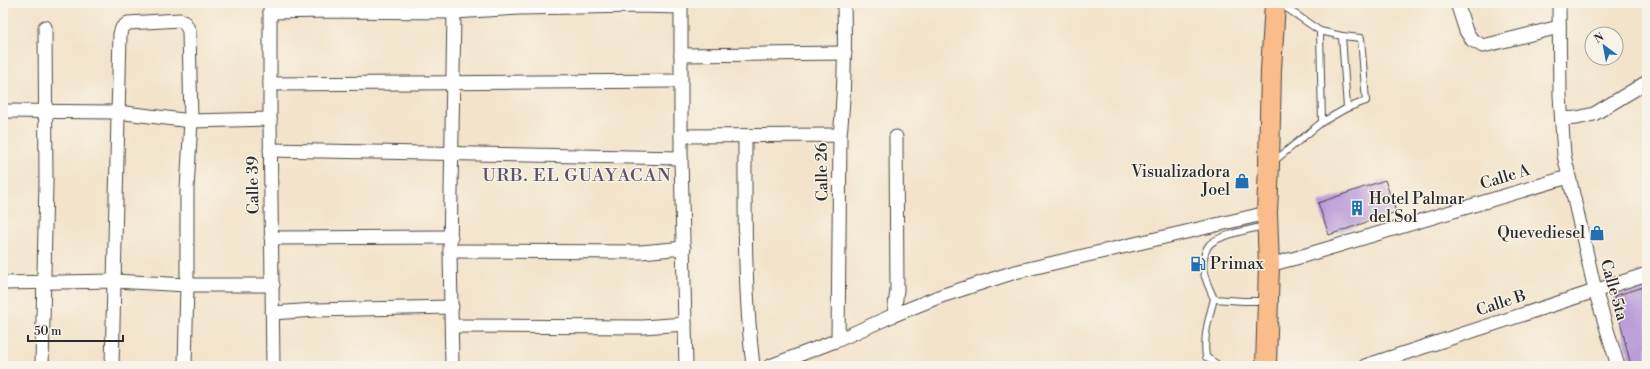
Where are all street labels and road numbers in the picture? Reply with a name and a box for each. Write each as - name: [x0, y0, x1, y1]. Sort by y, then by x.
- street label: Calle 26: [811, 142, 833, 202]
- street label: Calle 39: [242, 155, 264, 214]
- street label: Calle A: [1478, 160, 1533, 194]
- street label: Calle 5ta: [1596, 257, 1633, 324]
- street label: Calle B: [1474, 286, 1528, 320]

